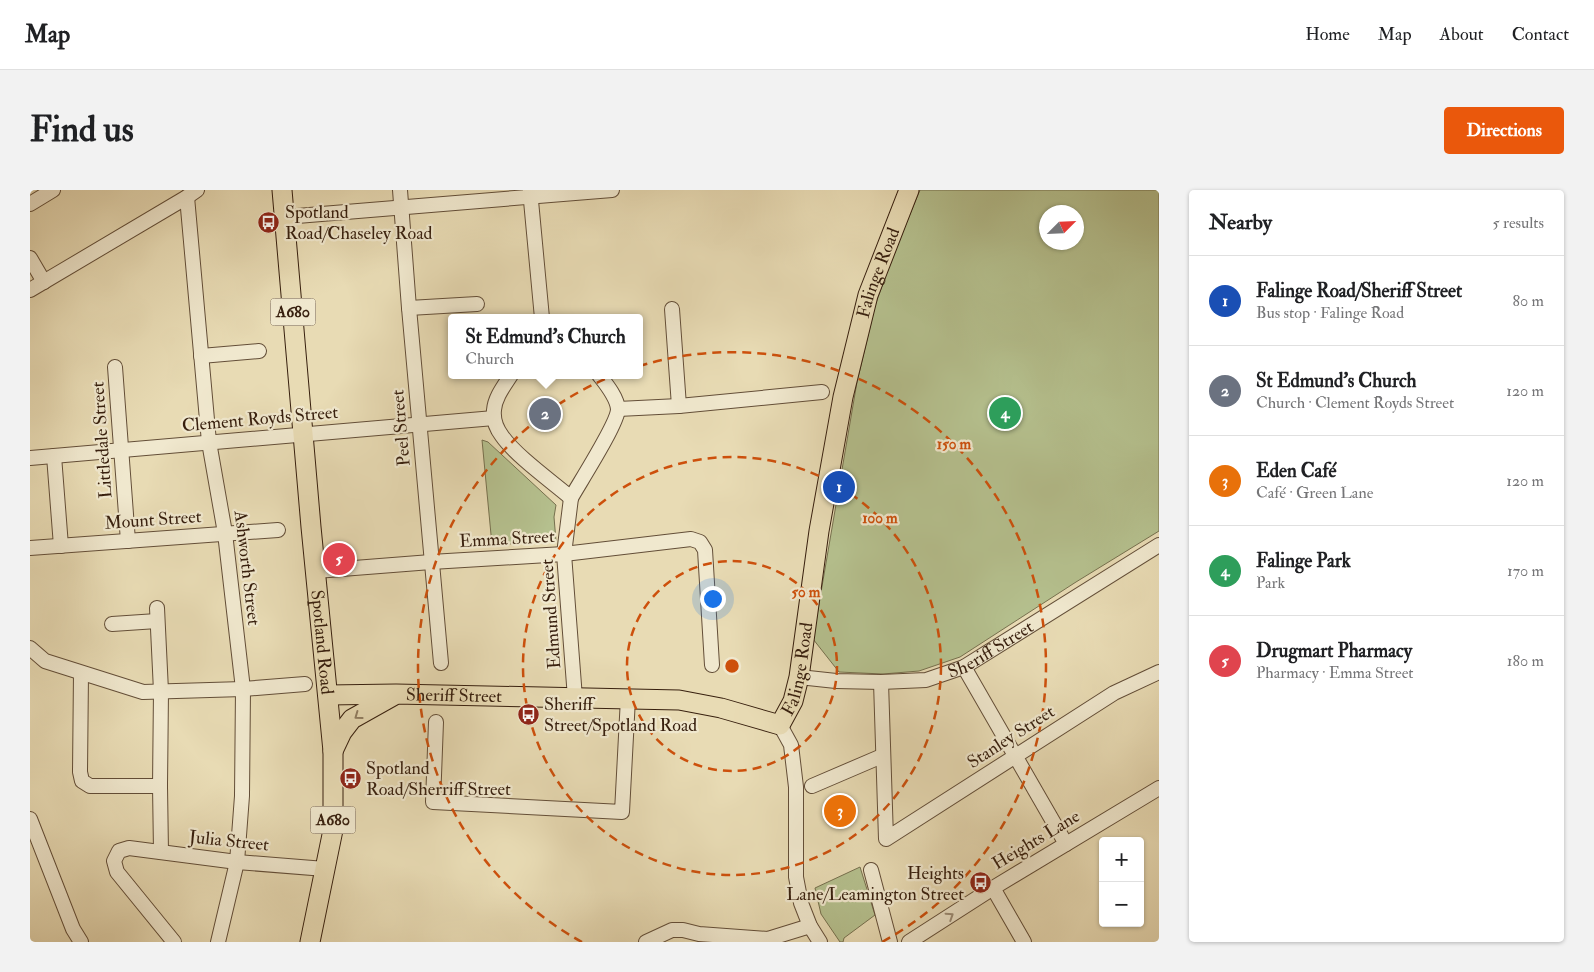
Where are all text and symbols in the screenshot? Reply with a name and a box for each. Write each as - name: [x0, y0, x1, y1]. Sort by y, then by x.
- text: Map: [25, 19, 70, 50]
- text: Home: [1305, 23, 1350, 46]
- text: Map: [1378, 23, 1412, 46]
- text: About: [1440, 23, 1484, 46]
- text: Contact: [1512, 23, 1569, 46]
- button: Directions: [1444, 107, 1564, 154]
- text: Find us: [30, 108, 134, 152]
- place label: Spotland Road/Chaseley Road: [285, 201, 433, 245]
- north arrow: [1039, 205, 1084, 250]
- text: Nearby: [1209, 209, 1272, 236]
- bus stop icon: Spotland Road/Chaseley Road: [257, 210, 281, 234]
- text: 5 results: [1493, 213, 1544, 233]
- street label: Falinge Road: [851, 224, 905, 320]
- text: Falinge Road/Sheriff Street: [1256, 279, 1462, 303]
- text: 1: [1222, 291, 1228, 311]
- text: 80 m: [1513, 291, 1544, 311]
- road number: A680: [270, 298, 316, 326]
- text: Bus stop · Falinge Road: [1256, 303, 1404, 323]
- popup: [448, 314, 643, 379]
- text: St Edmund's Church: [465, 325, 626, 349]
- text: Church: [465, 349, 514, 369]
- text: St Edmund's Church: [1256, 369, 1417, 393]
- street label: Littledale Street: [86, 381, 118, 499]
- text: 2: [1221, 381, 1229, 401]
- text: 120 m: [1506, 381, 1544, 401]
- street label: Peel Street: [386, 389, 416, 467]
- text: Church · Clement Royds Street: [1256, 393, 1454, 413]
- pin: 4: [989, 394, 1021, 432]
- pin: 2: [529, 395, 561, 433]
- street label: Clement Royds Street: [181, 401, 339, 437]
- text: 150 m: [937, 435, 971, 454]
- text: Eden Café: [1256, 459, 1336, 483]
- pin: 1: [823, 468, 855, 506]
- text: 3: [1222, 471, 1228, 491]
- text: 120 m: [1506, 471, 1544, 491]
- text: Café · Green Lane: [1256, 483, 1373, 503]
- street label: Mount Street: [104, 505, 202, 535]
- street label: Ashworth Street: [228, 508, 265, 627]
- text: 100 m: [862, 509, 898, 528]
- street label: Emma Street: [459, 525, 555, 553]
- pin: 5: [323, 540, 355, 578]
- text: Falinge Park: [1256, 549, 1351, 573]
- street label: Edmund Street: [536, 558, 566, 670]
- text: 4: [1221, 561, 1229, 581]
- text: 170 m: [1507, 561, 1544, 581]
- text: Park: [1256, 573, 1285, 593]
- text: 50 m: [792, 583, 821, 602]
- your location: [700, 586, 726, 612]
- street label: Spotland Road: [306, 589, 339, 696]
- street label: Sheriff Street: [945, 615, 1038, 683]
- street label: Falinge Road: [776, 621, 818, 720]
- text: Drugmart Pharmacy: [1256, 639, 1412, 663]
- text: 5: [1221, 651, 1229, 671]
- text: 180 m: [1507, 651, 1544, 671]
- centre of rings: [723, 657, 741, 675]
- text: Pharmacy · Emma Street: [1256, 663, 1414, 683]
- street label: Sheriff Street: [406, 683, 502, 708]
- place label: Sheriff Street/Spotland Road: [544, 693, 697, 737]
- street label: Stanley Street: [963, 700, 1059, 774]
- bus stop icon: Sheriff Street/Spotland Road: [516, 702, 540, 726]
- one-way arrow: [354, 710, 364, 719]
- place label: Spotland Road/Sherriff Street: [366, 757, 511, 801]
- bus stop icon: Spotland Road/Sherriff Street: [338, 766, 362, 790]
- pin: 3: [824, 792, 856, 830]
- street label: Heights Lane: [988, 805, 1084, 875]
- road number: A680: [310, 806, 356, 834]
- street label: Julia Street: [187, 825, 270, 857]
- map controls: [1099, 837, 1144, 927]
- button: +: [1099, 837, 1144, 882]
- place label: Heights Lane/Leamington Street: [786, 862, 964, 906]
- bus stop icon: Heights Lane/Leamington Street: [968, 871, 992, 895]
- button: −: [1099, 882, 1144, 927]
- one-way arrow: [944, 912, 953, 922]

